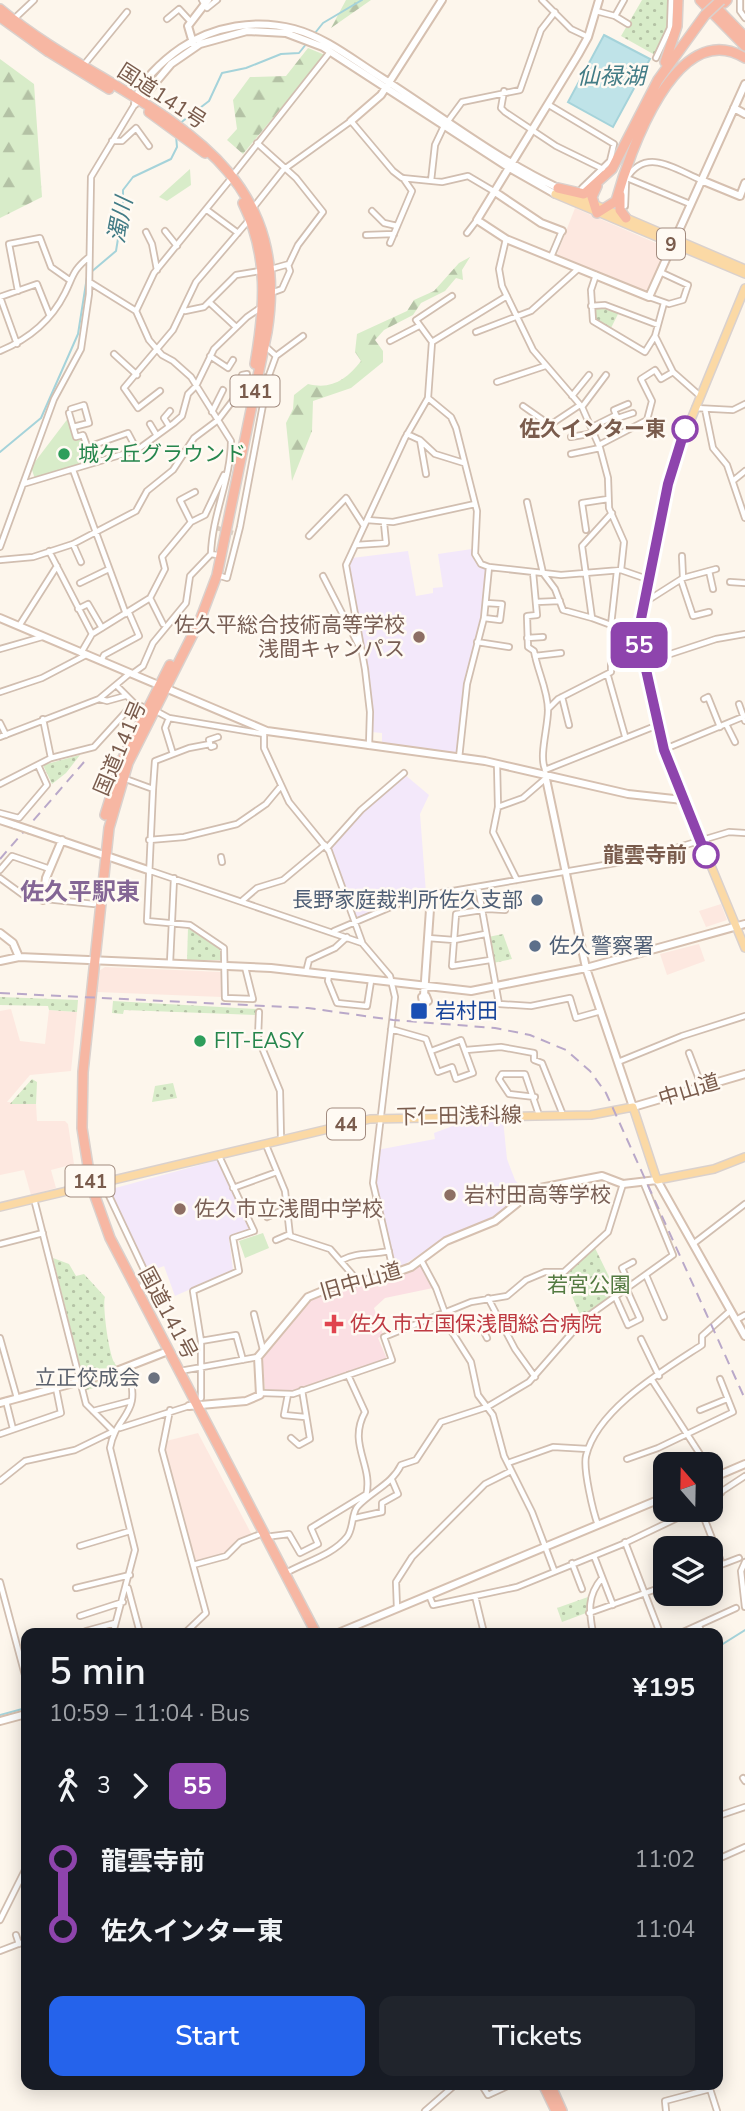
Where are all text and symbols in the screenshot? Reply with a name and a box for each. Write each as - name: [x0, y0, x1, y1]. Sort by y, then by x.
- street label: 国道141号: [112, 57, 212, 135]
- water label: 仙禄湖: [577, 61, 649, 92]
- water label: 濁川: [101, 192, 141, 246]
- road number: 9: [657, 228, 685, 260]
- road number: 141: [230, 376, 280, 406]
- place label: 佐久インター東: [519, 415, 666, 443]
- marker: 佐久インター東: [672, 416, 698, 442]
- place label: 城ケ丘グラウンド: [78, 440, 246, 468]
- marker: 城ケ丘グラウンド: [56, 446, 72, 462]
- place label: 佐久平総合技術高等学校 浅間キャンパス: [174, 611, 405, 663]
- line badge: 55: [608, 622, 670, 668]
- marker: 佐久平総合技術高等学校 浅間キャンパス: [411, 629, 427, 645]
- text: 55: [625, 629, 653, 661]
- street label: 国道141号: [87, 696, 153, 800]
- place label: 龍雲寺前: [603, 841, 687, 869]
- marker: 龍雲寺前: [693, 842, 719, 868]
- district label: 佐久平駅東: [20, 876, 140, 908]
- place label: 長野家庭裁判所佐久支部: [292, 886, 523, 914]
- marker: 長野家庭裁判所佐久支部: [529, 892, 545, 908]
- place label: 佐久警察署: [549, 932, 654, 960]
- marker: 佐久警察署: [527, 938, 543, 954]
- place label: 岩村田: [435, 997, 498, 1025]
- marker: 岩村田: [409, 1001, 429, 1021]
- place label: FIT-EASY: [214, 1027, 304, 1055]
- marker: FIT-EASY: [192, 1033, 208, 1049]
- street label: 中山道: [655, 1067, 723, 1113]
- street label: 下仁田浅科線: [396, 1101, 522, 1131]
- road number: 44: [327, 1108, 365, 1140]
- road number: 141: [66, 1166, 114, 1196]
- place label: 岩村田高等学校: [464, 1181, 611, 1209]
- marker: 岩村田高等学校: [442, 1187, 458, 1203]
- place label: 佐久市立浅間中学校: [194, 1195, 383, 1223]
- marker: 佐久市立浅間中学校: [172, 1201, 188, 1217]
- street label: 旧中山道: [317, 1256, 405, 1306]
- street label: 国道141号: [132, 1262, 204, 1364]
- park label: 若宮公園: [547, 1271, 631, 1299]
- place label: 佐久市立国保浅間総合病院: [350, 1310, 602, 1338]
- marker: 佐久市立国保浅間総合病院: [324, 1314, 344, 1334]
- place label: 立正佼成会: [35, 1364, 140, 1392]
- marker: 立正佼成会: [146, 1370, 162, 1386]
- north arrow: [653, 1452, 723, 1522]
- map controls: [653, 1452, 723, 1606]
- button: layers: [653, 1536, 723, 1606]
- text: 5 min: [49, 1646, 146, 1697]
- text: ¥195: [633, 1670, 695, 1705]
- text: 10:59 – 11:04 · Bus: [49, 1698, 250, 1729]
- icon: walk: [49, 1767, 87, 1805]
- icon: forward: [121, 1767, 159, 1805]
- text: 3: [97, 1770, 111, 1801]
- text: 55: [183, 1770, 212, 1802]
- text: 龍雲寺前: [101, 1844, 205, 1879]
- text: 11:02: [635, 1844, 695, 1875]
- text: 佐久インター東: [101, 1914, 283, 1949]
- text: 11:04: [635, 1914, 695, 1945]
- button: Start: [49, 1996, 365, 2076]
- button: Tickets: [379, 1996, 695, 2076]

